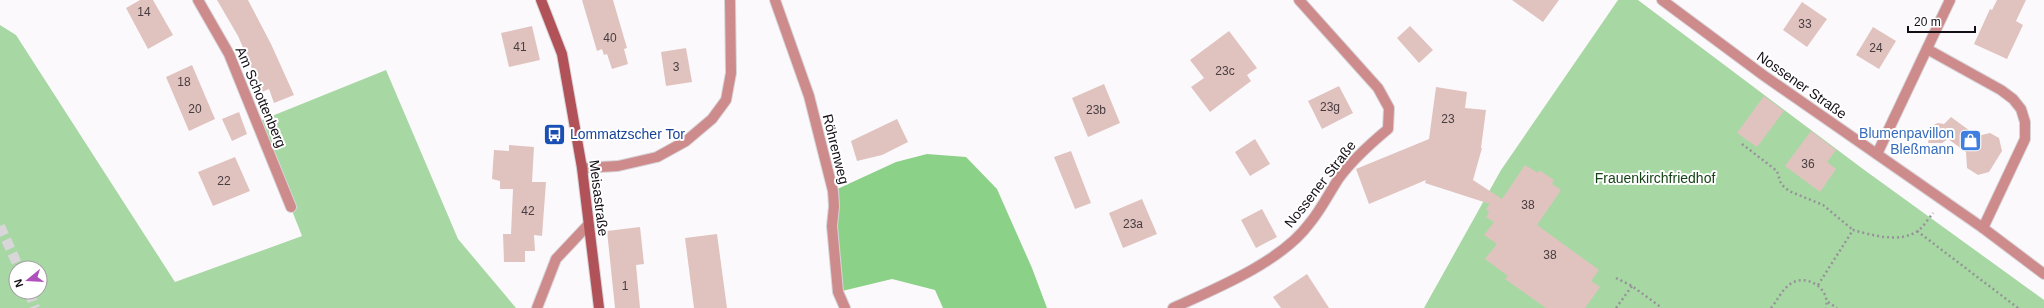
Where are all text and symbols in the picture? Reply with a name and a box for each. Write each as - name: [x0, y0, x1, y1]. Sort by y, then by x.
- house number: 14: [137, 5, 151, 19]
- scale bar: [1908, 8, 1975, 34]
- text: 20 m: [1914, 15, 1941, 29]
- house number: 33: [1798, 17, 1812, 31]
- house number: 40: [603, 31, 617, 45]
- house number: 41: [513, 40, 527, 54]
- house number: 24: [1869, 41, 1883, 55]
- street label: Am Schottenberg: [233, 44, 289, 150]
- street label: Nossener Straße: [1754, 48, 1850, 122]
- house number: 3: [673, 60, 680, 74]
- house number: 23c: [1215, 64, 1235, 78]
- house number: 18: [177, 75, 191, 89]
- house number: 23g: [1320, 100, 1340, 114]
- house number: 20: [188, 102, 202, 116]
- house number: 23b: [1086, 103, 1106, 117]
- street label: Röhrenweg: [820, 112, 852, 186]
- house number: 23: [1441, 112, 1455, 126]
- bus stop icon: Lommatzscher Tor: [542, 121, 568, 147]
- place label: Blumenpavillon Bleßmann: [1859, 125, 1954, 157]
- place label: Lommatzscher Tor: [570, 126, 685, 142]
- shop icon: Blumenpavillon Bleßmann: [1957, 128, 1983, 154]
- street label: Nossener Straße: [1281, 137, 1359, 231]
- house number: 36: [1801, 157, 1815, 171]
- street label: Meisastraße: [586, 159, 612, 237]
- park label: Frauenkirchfriedhof: [1595, 170, 1715, 186]
- house number: 22: [217, 174, 231, 188]
- house number: 38: [1521, 198, 1535, 212]
- house number: 42: [521, 204, 535, 218]
- house number: 23a: [1123, 217, 1143, 231]
- house number: 38: [1543, 248, 1557, 262]
- north arrow: [8, 260, 48, 300]
- text: N: [12, 277, 25, 289]
- house number: 1: [622, 279, 629, 293]

